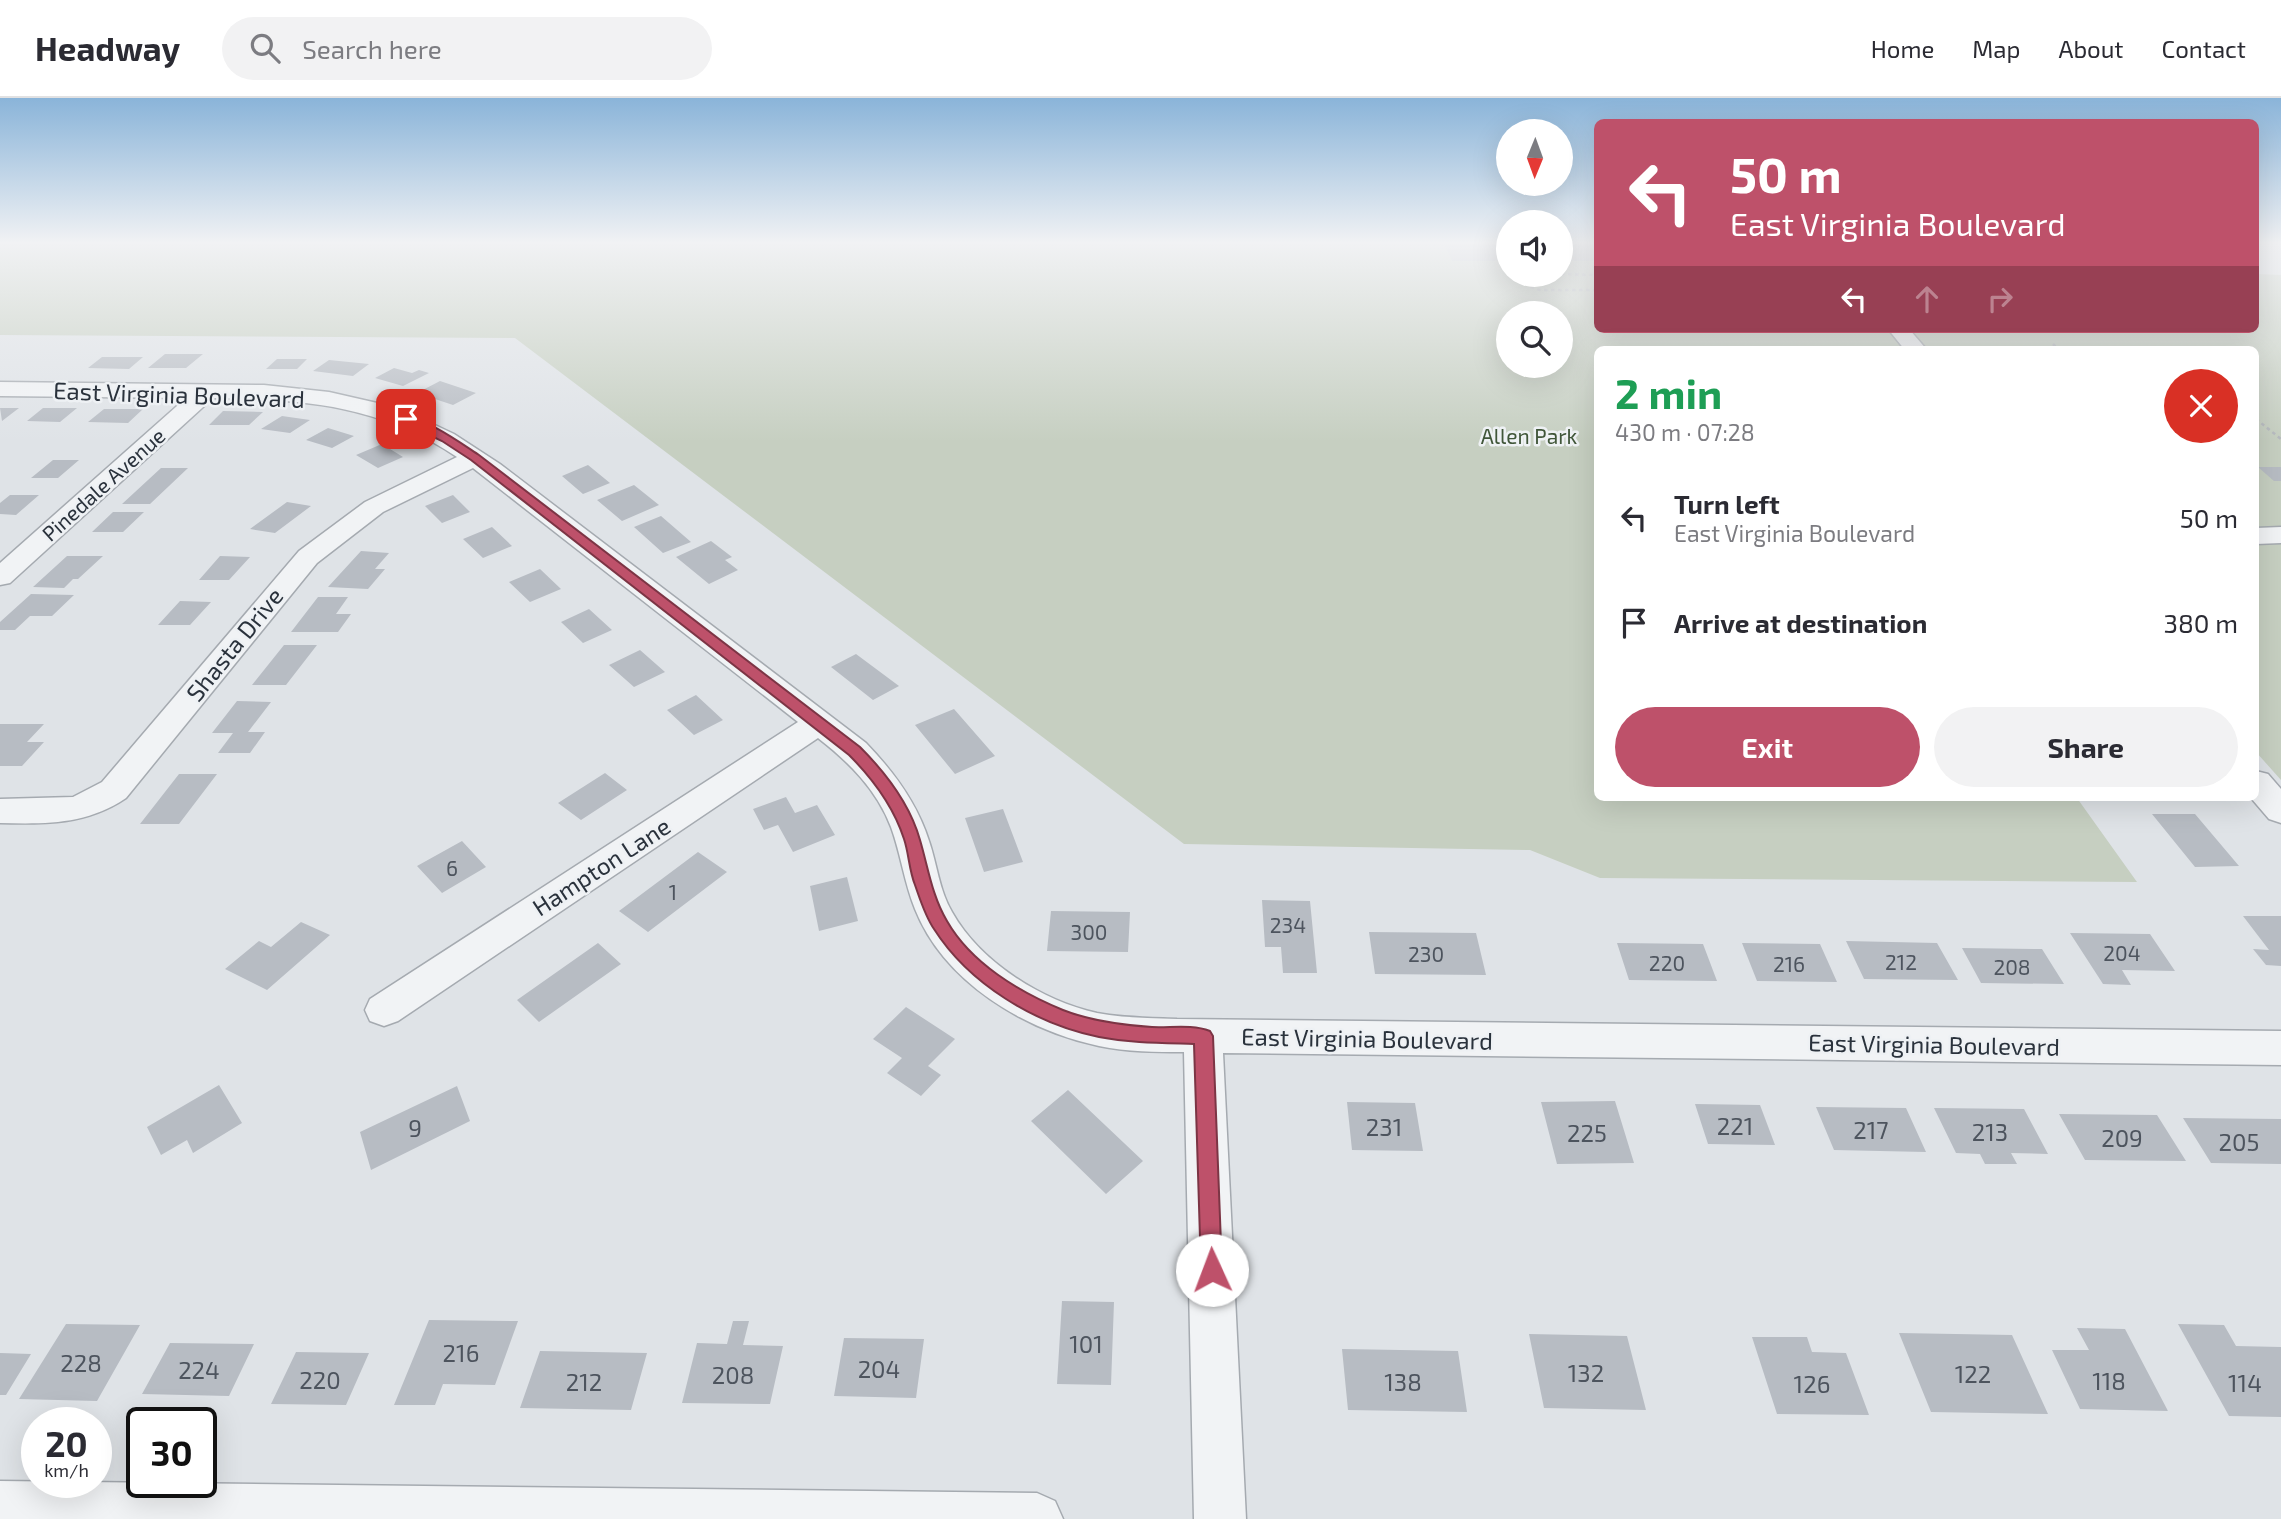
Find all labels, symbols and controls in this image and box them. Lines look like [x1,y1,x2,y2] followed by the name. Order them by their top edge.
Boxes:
[222,17,712,80] search box
[35,28,180,68] text: Headway
[246,29,284,67] icon: search
[302,33,442,64] text: Search here
[1871,34,1934,63] text: Home
[1972,34,2020,63] text: Map
[2058,34,2124,63] text: About
[2162,34,2246,63] text: Contact
[1496,119,1573,196] north arrow
[1496,119,1573,378] map controls
[1730,144,1842,203] text: 50 m
[1615,147,1706,238] icon: left
[1730,204,2066,242] text: East Virginia Boulevard
[1496,210,1573,287] button: sound
[1835,280,1873,318] icon: left
[1908,280,1946,318] icon: ahead
[1981,280,2019,318] icon: right
[1496,301,1573,378] button: search
[1615,367,1722,417] text: 2 min
[2164,369,2238,443] button: close
[53,375,305,413] street label: East Virginia Boulevard
[376,389,436,449] pin
[387,400,425,438] icon: arrive
[1615,418,1755,446] text: 430 m · 07:28
[36,422,170,546] street label: Pinedale Avenue
[1481,423,1578,448] park label: Allen Park
[1674,488,1780,519] text: Turn left
[1615,499,1653,537] icon: left
[2180,502,2238,533] text: 50 m
[1674,519,1915,547] text: East Virginia Boulevard
[179,581,289,707] street label: Shasta Drive
[1615,604,1653,642] icon: arrive
[1674,607,1927,638] text: Arrive at destination
[2164,607,2238,638] text: 380 m
[1615,707,1920,787] button: Exit
[1934,707,2238,787] button: Share
[527,811,675,921] street label: Hampton Lane
[446,855,458,880] house number: 6
[669,879,677,904] house number: 1
[1270,912,1306,937] house number: 234
[1070,919,1108,944] house number: 300
[2103,940,2141,965] house number: 204
[1408,941,1444,966] house number: 230
[1885,949,1917,974] house number: 212
[1649,950,1685,975] house number: 220
[1773,951,1805,976] house number: 216
[1993,954,2031,979] house number: 208
[1241,1021,1493,1055] street label: East Virginia Boulevard
[1808,1027,2060,1061] street label: East Virginia Boulevard
[1717,1111,1753,1140] house number: 221
[1366,1112,1402,1141] house number: 231
[408,1113,422,1142] house number: 9
[1853,1115,1889,1144] house number: 217
[1972,1117,2008,1146] house number: 213
[1567,1118,1607,1147] house number: 225
[2101,1123,2143,1152] house number: 209
[2219,1127,2259,1156] house number: 205
[1175,1233,1249,1307] position arrow
[1069,1329,1103,1358] house number: 101
[443,1338,479,1367] house number: 216
[60,1348,102,1377] house number: 228
[858,1354,900,1383] house number: 204
[178,1355,220,1384] house number: 224
[1568,1358,1604,1387] house number: 132
[1955,1359,1991,1388] house number: 122
[712,1360,754,1389] house number: 208
[299,1365,341,1394] house number: 220
[2092,1366,2126,1395] house number: 118
[566,1367,602,1396] house number: 212
[1384,1367,1422,1396] house number: 138
[2228,1368,2262,1397] house number: 114
[1794,1369,1830,1398] house number: 126
[126,1407,217,1498] speed limit sign: 30
[45,1422,88,1464] text: 20
[44,1459,89,1481] text: km/h

